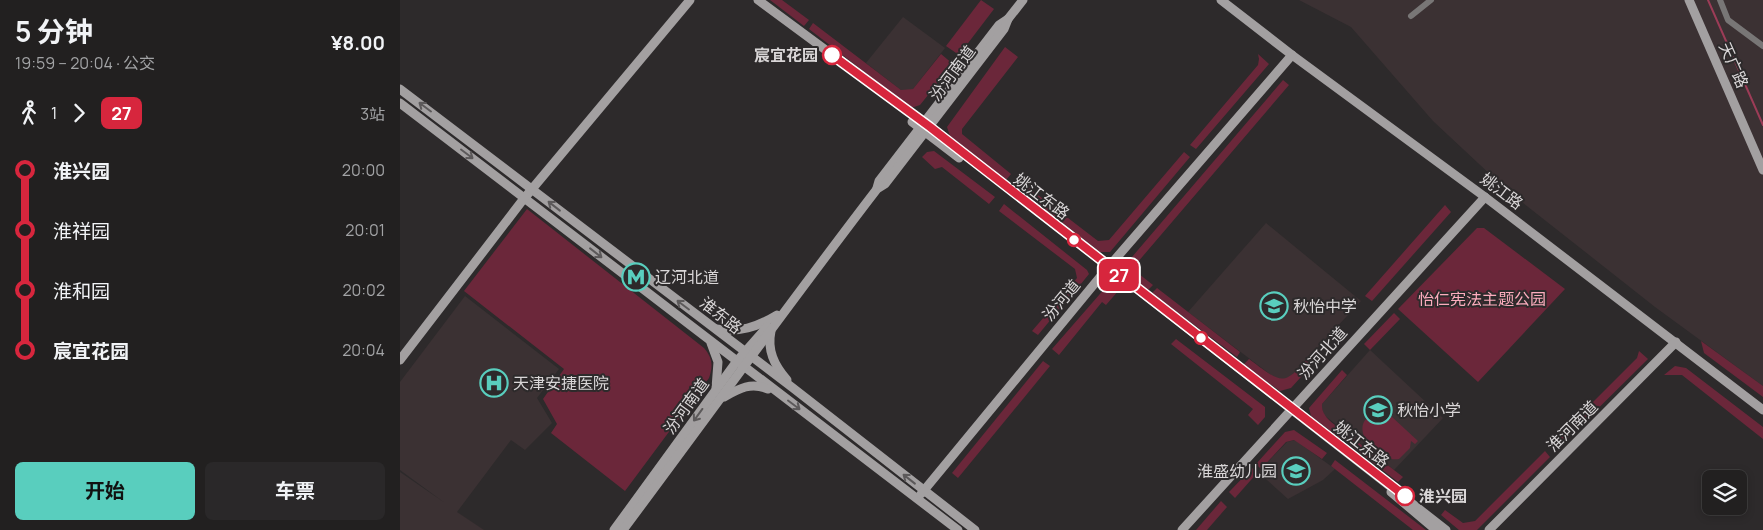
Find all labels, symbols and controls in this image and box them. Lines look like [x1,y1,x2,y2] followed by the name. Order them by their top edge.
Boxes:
[15,12,93,50] text: 5 分钟
[331,30,385,56] text: ¥8.00
[1714,39,1754,91] street label: 天广路
[924,41,980,105] street label: 汾河南道
[754,44,818,66] place label: 宸宜花园
[822,45,842,65] marker: 宸宜花园
[15,52,155,74] text: 19:59 – 20:04 · 公交
[15,99,43,127] icon: walk
[65,99,93,127] icon: forward
[111,101,132,125] text: 27
[51,102,57,124] text: 1
[419,102,432,113] one-way arrow
[360,103,385,125] text: 3站
[460,149,474,159] one-way arrow
[53,158,110,184] text: 淮兴园
[342,159,385,181] text: 20:00
[1010,168,1074,224] street label: 姚江东路
[1476,168,1528,214] street label: 姚江路
[548,201,561,212] one-way arrow
[53,218,110,244] text: 淮祥园
[345,219,385,241] text: 20:01
[1067,233,1081,247] unlabelled marker
[589,247,602,258] one-way arrow
[1096,259,1142,291] line badge: 27
[621,262,651,292] metro station icon: 辽河北道
[1109,263,1129,287] text: 27
[655,266,719,288] place label: 辽河北道
[1037,275,1085,325] street label: 汾河道
[53,278,110,304] text: 淮和园
[342,279,385,301] text: 20:02
[1418,288,1546,310] park label: 怡仁宪法主题公园
[1259,291,1289,321] school or university icon: 秋怡中学
[695,292,747,338] street label: 淮东路
[1293,295,1357,317] place label: 秋怡中学
[676,300,690,310] one-way arrow
[1292,322,1352,384] street label: 汾河北道
[1194,331,1208,345] unlabelled marker
[53,338,129,364] text: 宸宜花园
[342,339,385,361] text: 20:04
[479,368,509,398] hospital icon: 天津安捷医院
[513,372,609,394] place label: 天津安捷医院
[658,374,714,438] street label: 汾河南道
[1363,395,1393,425] school or university icon: 秋怡小学
[1542,396,1602,456] street label: 淮河南道
[1397,399,1461,421] place label: 秋怡小学
[787,400,800,411] one-way arrow
[693,408,703,422] one-way arrow
[1330,416,1394,472] street label: 姚江东路
[1281,456,1311,486] school or university icon: 淮盛幼儿园
[1197,460,1277,482] place label: 淮盛幼儿园
[15,462,195,520] button: 开始
[205,462,385,520] button: 车票
[1702,470,1747,515] map controls
[1702,470,1747,515] button: layers
[902,474,915,485] one-way arrow
[1419,485,1467,507] place label: 淮兴园
[1395,486,1415,506] marker: 淮兴园

